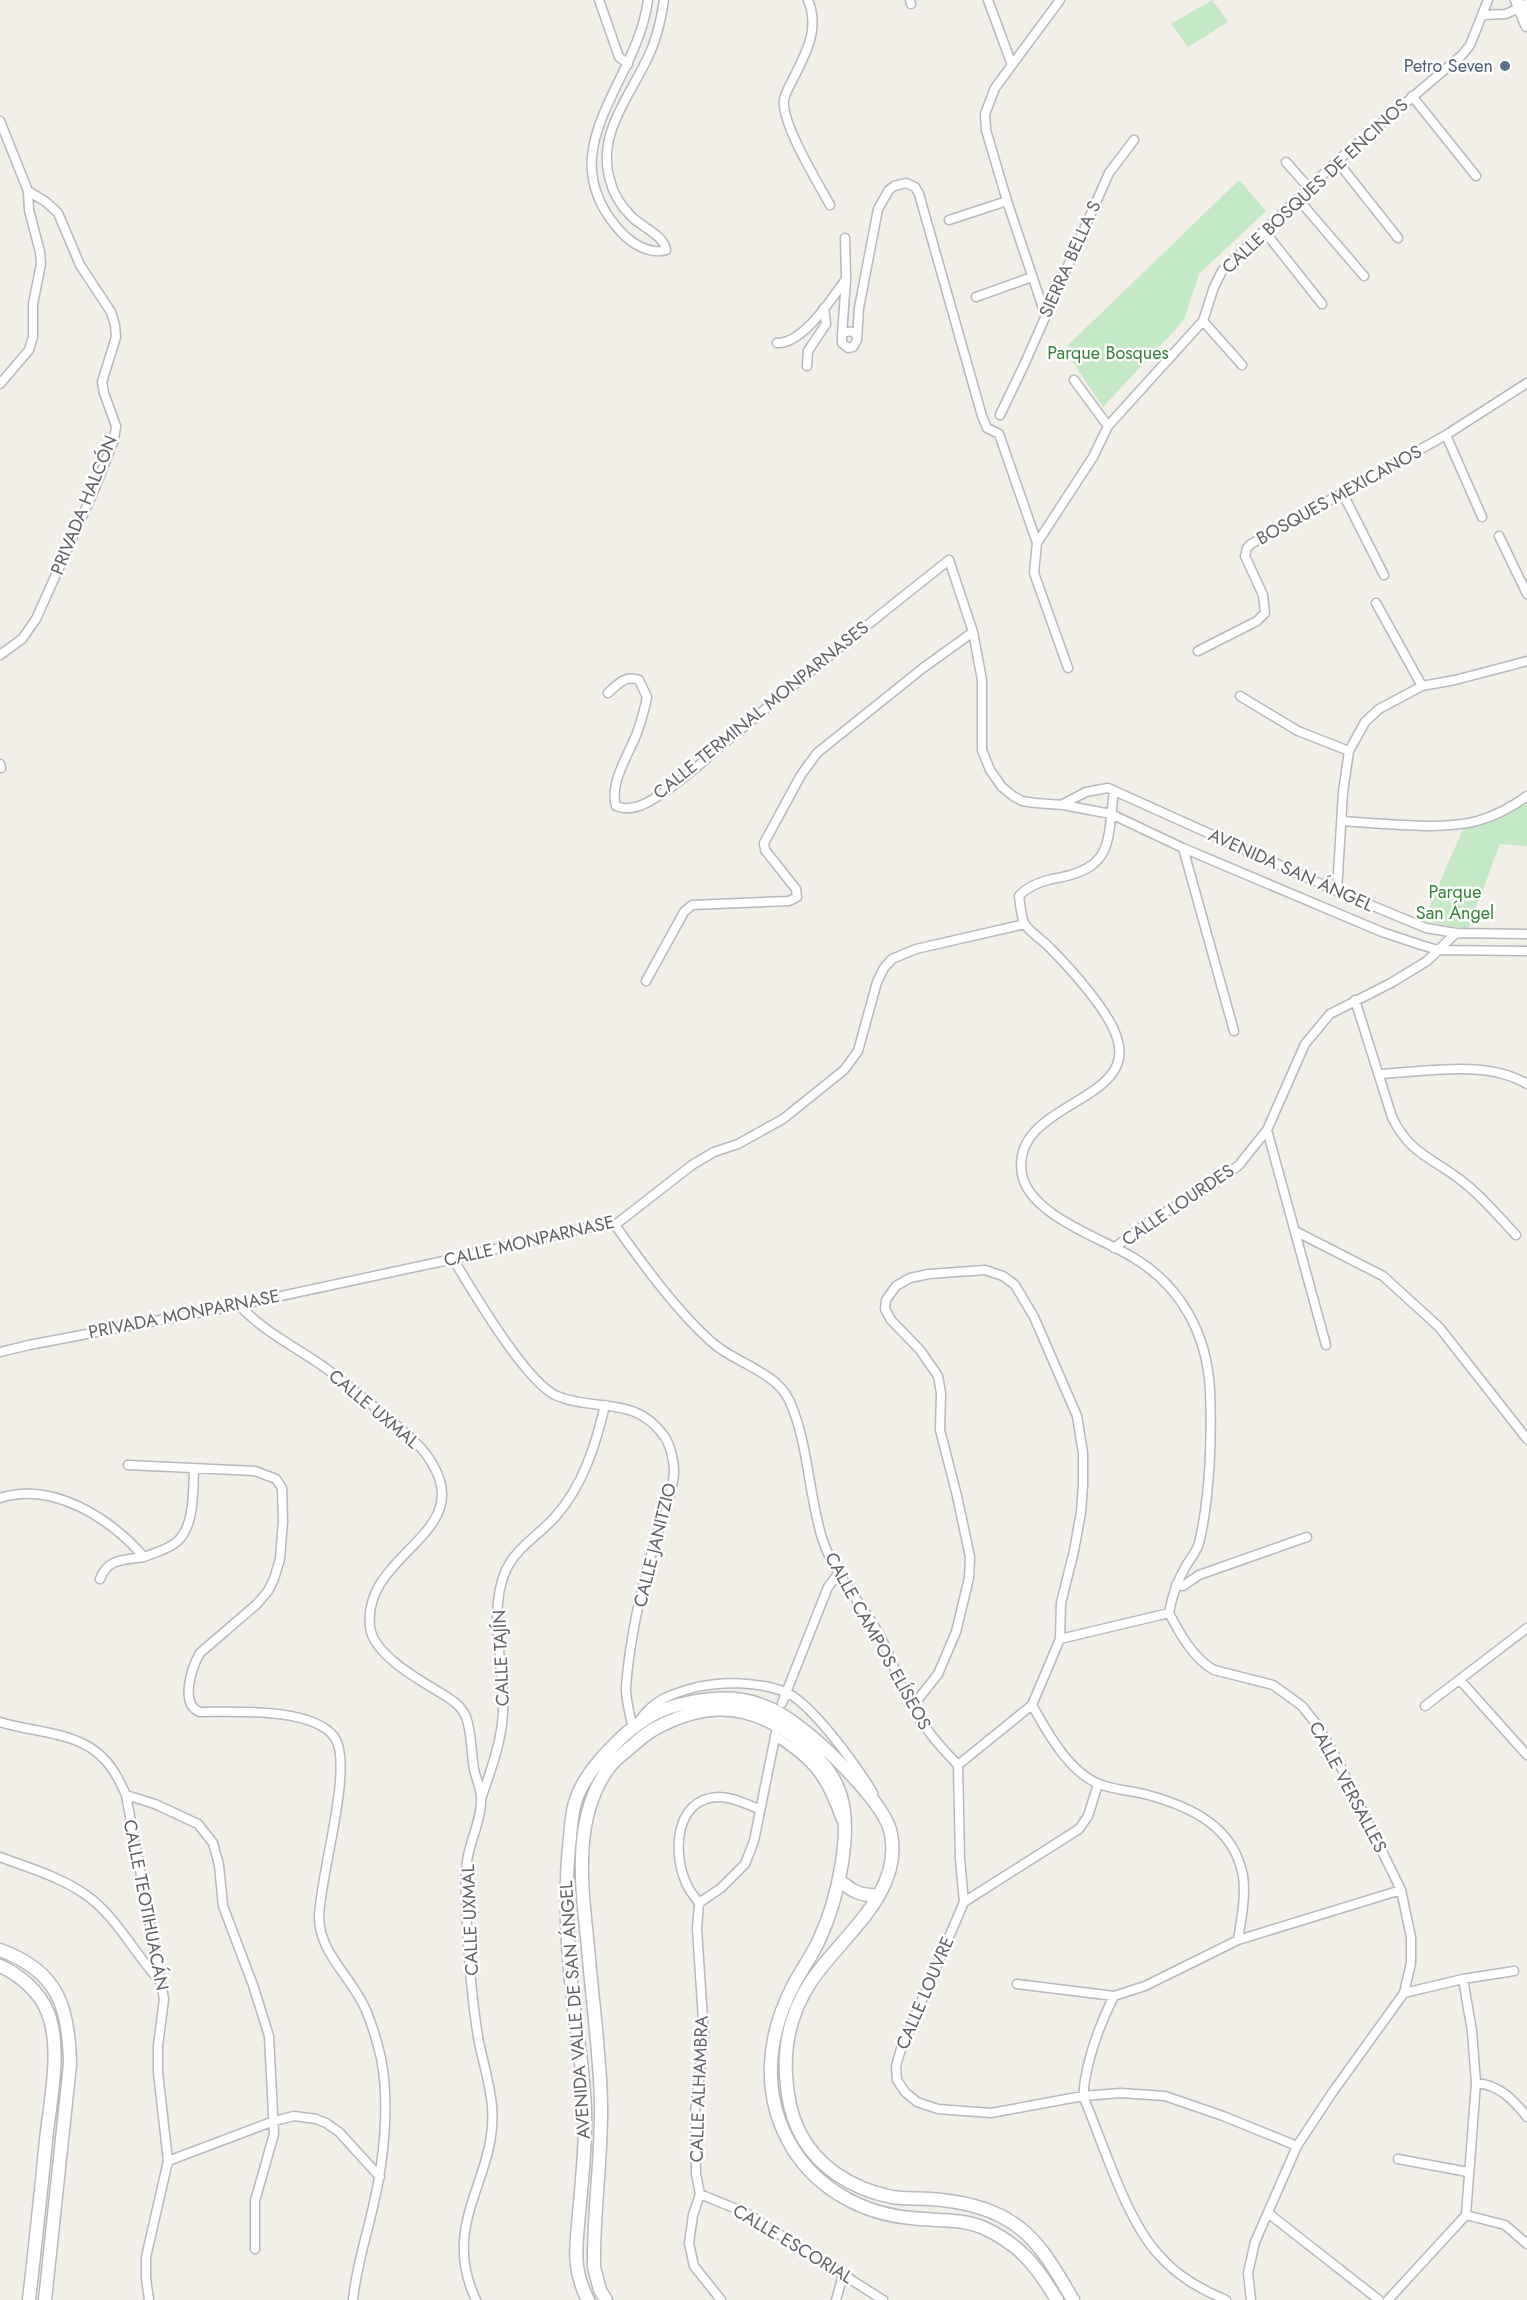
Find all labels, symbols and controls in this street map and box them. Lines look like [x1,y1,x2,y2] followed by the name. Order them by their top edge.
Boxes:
[1404,53,1493,79] place label: Petro Seven
[1498,59,1512,73] marker: Petro Seven
[1216,92,1414,280] street label: CALLE BOSQUES DE ENCINOS
[1033,196,1107,322] street label: SIERRA BELLA S
[1047,340,1169,366] park label: Parque Bosques
[44,431,124,579] street label: PRIVADA HALCÓN
[1252,439,1427,551] street label: BOSQUES MEXICANOS
[648,615,875,805] street label: CALLE TERMINAL MONPARNASES
[1204,822,1378,918] street label: AVENIDA SAN ÁNGEL
[1416,879,1494,926] park label: Parque San Ángel
[1117,1158,1240,1252] street label: CALLE LOURDES
[441,1209,617,1273] street label: CALLE MONPARNASE
[86,1283,282,1345] street label: PRIVADA MONPARNASE
[323,1363,425,1455] street label: CALLE UXMAL
[627,1480,683,1610] street label: CALLE JANITZIO
[818,1547,938,1735] street label: CALLE CAMPOS ELÍSEOS
[486,1609,516,1707] street label: CALLE TAJÍN
[1302,1717,1394,1857] street label: CALLE VERSALLES
[117,1817,175,1993] street label: CALLE TEOTIHUACÁN
[455,1864,485,1976] street label: CALLE UXMAL
[553,1880,597,2140] street label: AVENIDA VALLE DE SAN ÁNGEL
[890,1933,960,2053] street label: CALLE LOUVRE
[683,2015,715,2163] street label: CALLE ALHAMBRA
[728,2198,858,2290] street label: CALLE ESCORIAL

